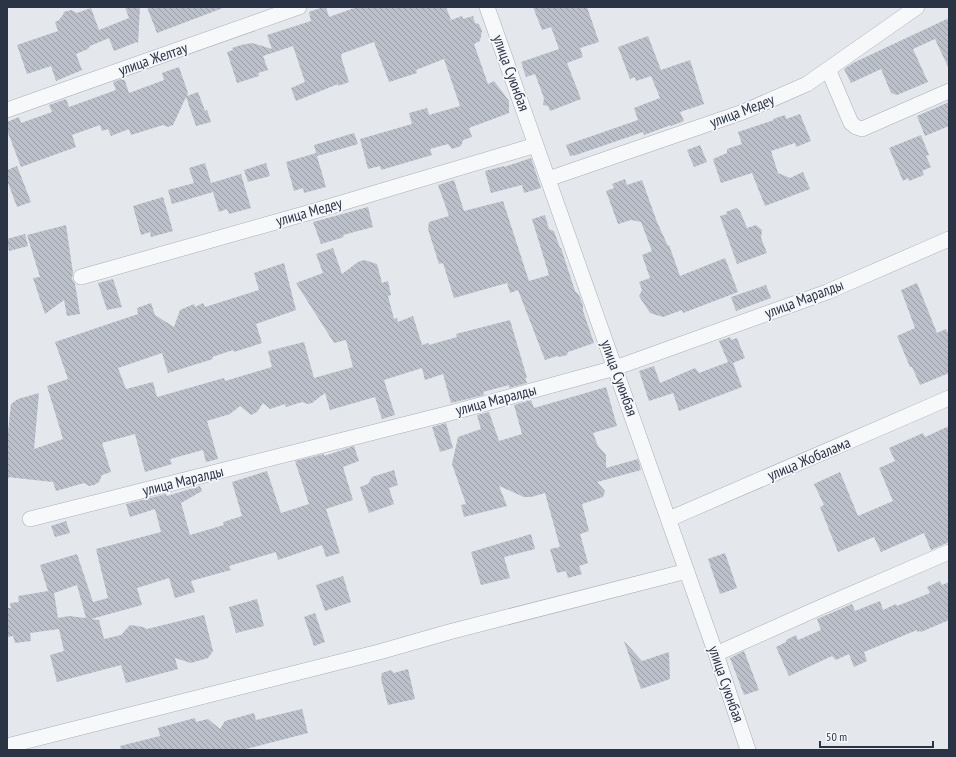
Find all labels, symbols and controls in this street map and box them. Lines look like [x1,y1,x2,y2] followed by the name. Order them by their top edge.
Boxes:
[489,32,534,114] street label: улица Суюнбая
[116,38,190,79] street label: улица Желтау
[707,89,777,132] street label: улица Медеу
[274,193,344,230] street label: улица Медеу
[762,275,846,322] street label: улица Маралды
[597,337,642,419] street label: улица Суюнбая
[453,380,538,419] street label: улица Маралды
[764,433,853,485] street label: улица Жобалама
[140,461,225,500] street label: улица Маралды
[704,643,749,725] street label: улица Суюнбая
[820,723,933,749] scale bar
[826,729,847,744] text: 50 m

